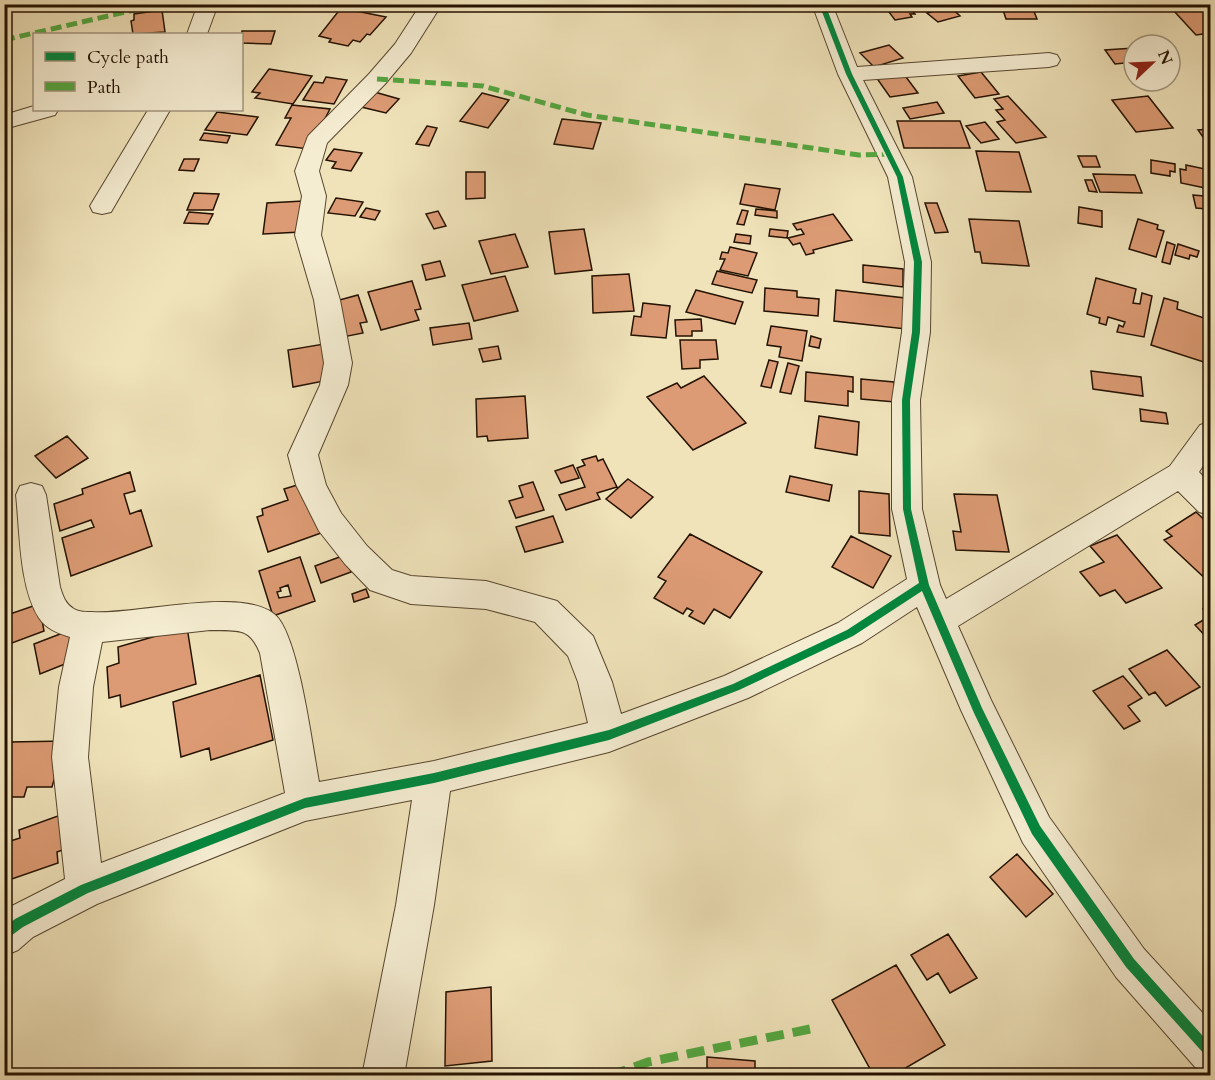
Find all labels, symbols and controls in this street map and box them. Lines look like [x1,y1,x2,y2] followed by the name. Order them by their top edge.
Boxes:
[33,33,243,111] legend
[1122,33,1182,93] north arrow
[87,45,169,70] text: Cycle path
[1152,47,1178,68] text: N
[87,75,121,100] text: Path

